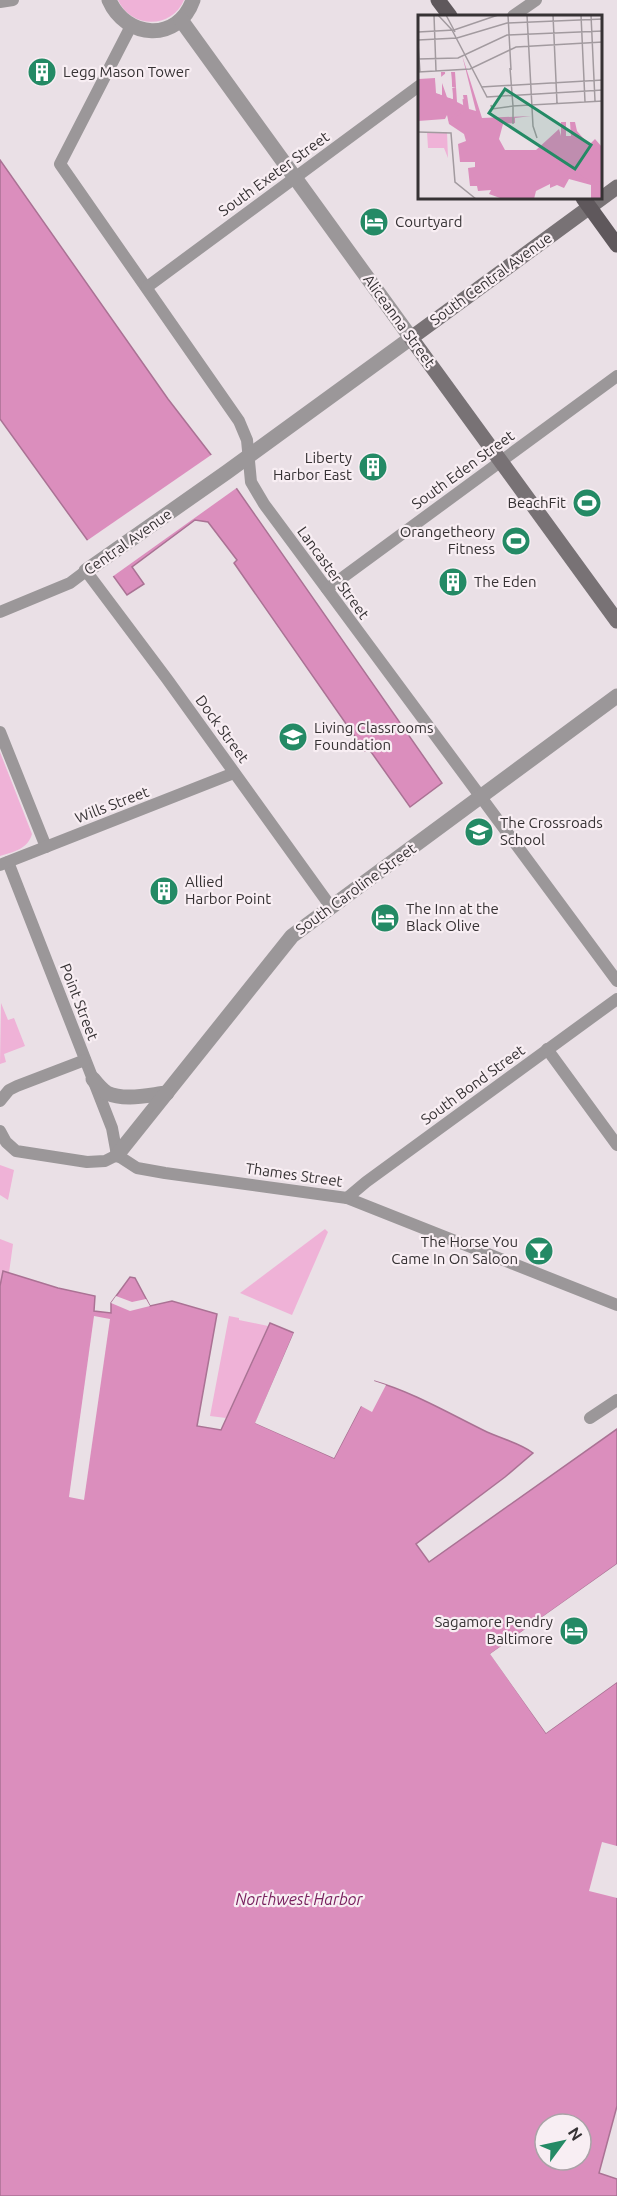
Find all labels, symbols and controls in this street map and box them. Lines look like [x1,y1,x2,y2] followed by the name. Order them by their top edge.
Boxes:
[418,15,602,200] inset map
[26,56,58,88] building icon: Legg Mason Tower
[63,63,190,80] place label: Legg Mason Tower
[215,128,332,219] street label: South Exeter Street
[358,206,390,238] hotel icon: Courtyard
[395,213,463,230] place label: Courtyard
[427,229,555,328] street label: South Central Avenue
[360,271,439,370] street label: Aliceanna Street
[408,427,517,512] street label: South Eden Street
[273,449,352,483] place label: Liberty Harbor East
[357,451,389,483] building icon: Liberty Harbor East
[571,487,603,519] sports icon: BeachFit
[508,494,566,511] place label: BeachFit
[81,505,175,578] street label: Central Avenue
[294,523,373,622] street label: Lancaster Street
[400,523,495,557] place label: Orangetheory Fitness
[500,525,532,557] sports icon: Orangetheory Fitness
[437,566,469,598] building icon: The Eden
[474,573,537,590] place label: The Eden
[192,692,253,766] street label: Dock Street
[314,719,433,753] place label: Living Classrooms Foundation
[277,721,309,753] school or university icon: Living Classrooms Foundation
[73,783,151,826] street label: Wills Street
[500,814,603,848] place label: The Crossroads School
[463,816,495,848] school or university icon: The Crossroads School
[292,839,419,938] street label: South Caroline Street
[185,873,271,907] place label: Allied Harbor Point
[148,875,180,907] building icon: Allied Harbor Point
[406,900,499,934] place label: The Inn at the Black Olive
[369,902,401,934] hotel icon: The Inn at the Black Olive
[57,961,102,1043] street label: Point Street
[418,1041,528,1128] street label: South Bond Street
[245,1159,344,1190] street label: Thames Street
[391,1233,518,1267] place label: The Horse You Came In On Saloon
[523,1235,555,1267] bar icon: The Horse You Came In On Saloon
[434,1613,553,1647] place label: Sagamore Pendry Baltimore
[558,1615,590,1647] hotel icon: Sagamore Pendry Baltimore
[235,1890,363,1908] water label: Northwest Harbor
[533,2112,593,2172] north arrow
[565,2124,586,2144] text: N

